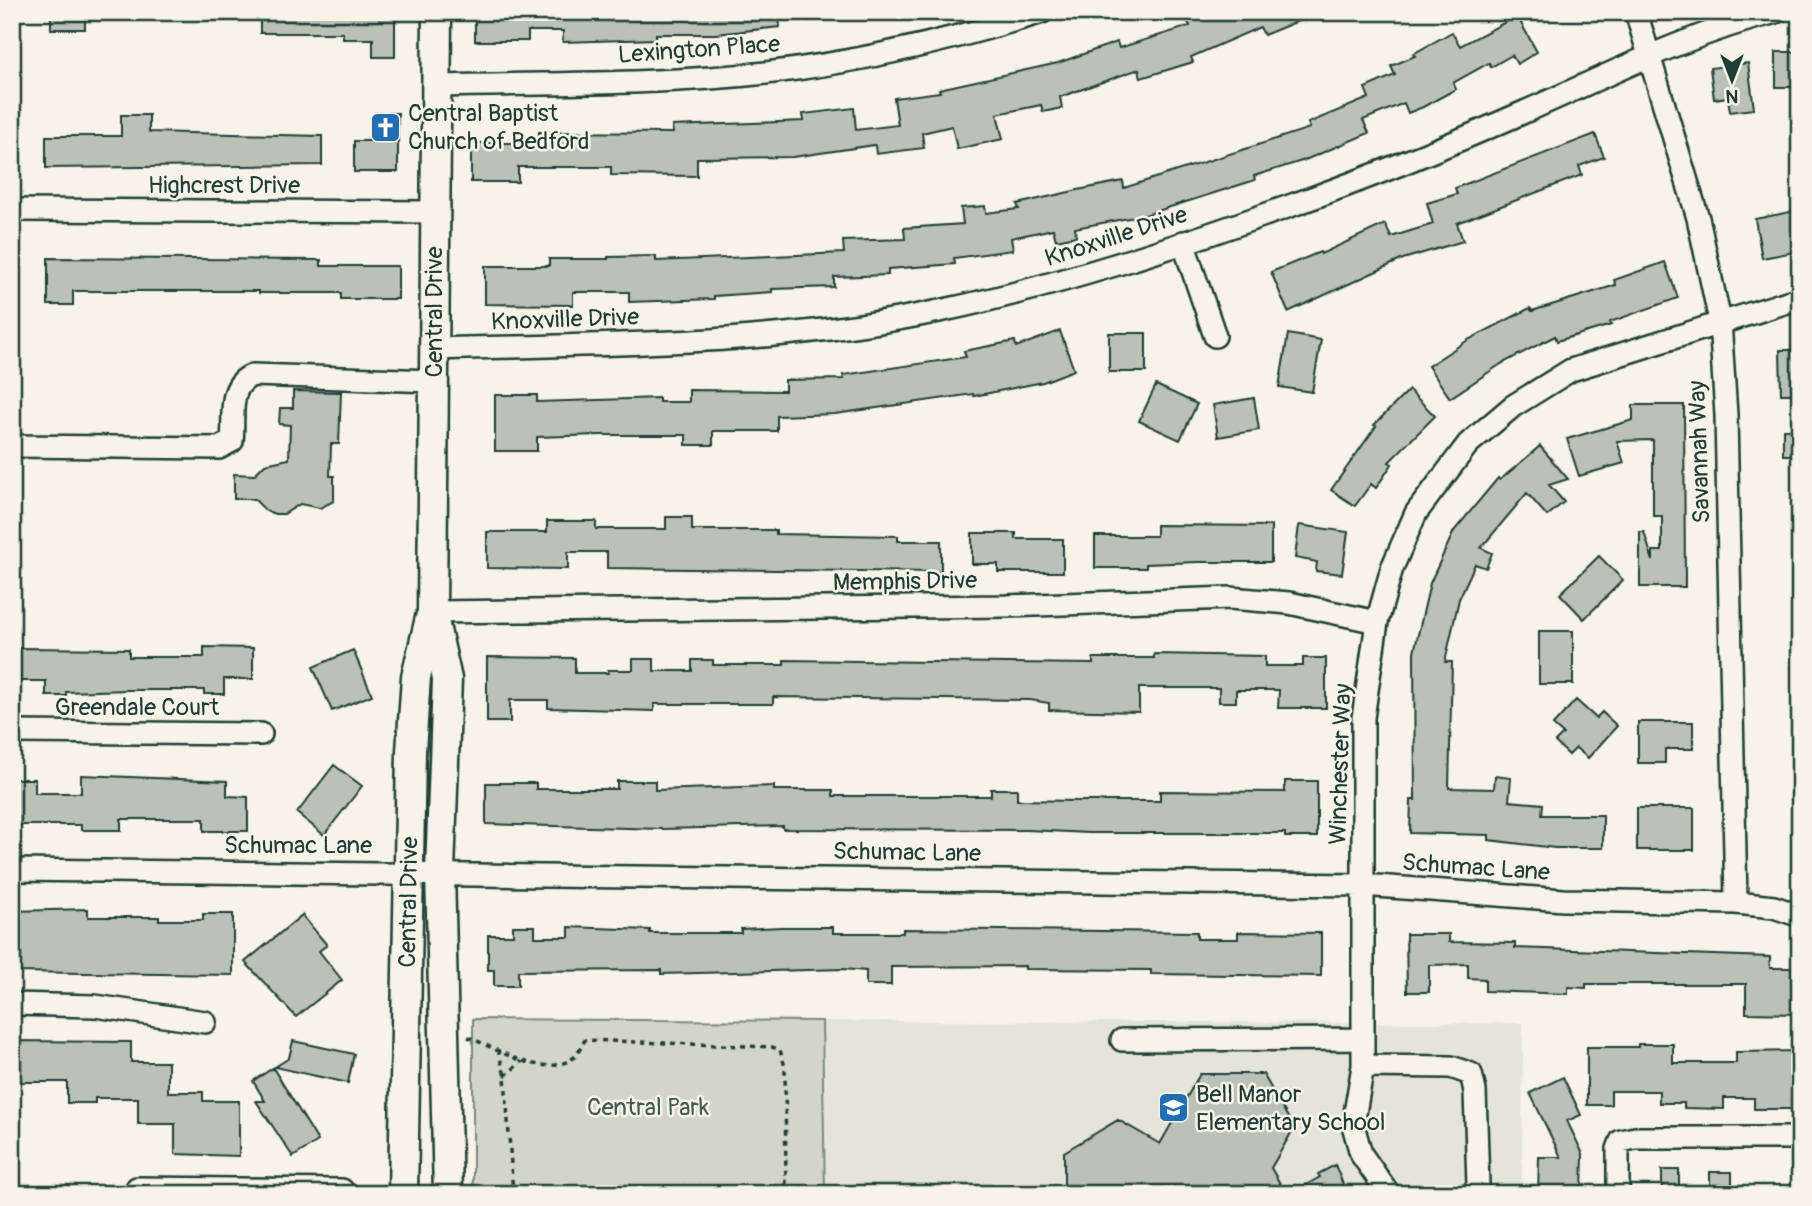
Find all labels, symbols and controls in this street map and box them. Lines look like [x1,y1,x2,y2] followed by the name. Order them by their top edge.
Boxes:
[617,29,781,70] street label: Lexington Place
[1696,46,1766,116] north arrow
[1725,84,1738,108] text: N
[408,99,589,156] place label: Central Baptist Church of Bedford
[368,110,402,144] church icon: Central Baptist Church of Bedford
[148,171,300,200] street label: Highcrest Drive
[1041,200,1191,273] street label: Knoxville Drive
[420,246,449,378] street label: Central Drive
[491,302,640,337] street label: Knoxville Drive
[1683,380,1716,524] street label: Savannah Way
[833,566,978,597] street label: Memphis Drive
[1323,683,1358,845] street label: Winchester Way
[55,693,220,722] street label: Greendale Court
[224,831,372,860] street label: Schumac Lane
[393,836,424,968] street label: Central Drive
[833,837,981,868] street label: Schumac Lane
[1401,848,1551,887] street label: Schumac Lane
[1196,1080,1386,1137] place label: Bell Manor Elementary School
[1156,1091,1190,1125] school or university icon: Bell Manor Elementary School
[587,1093,709,1122] park label: Central Park

